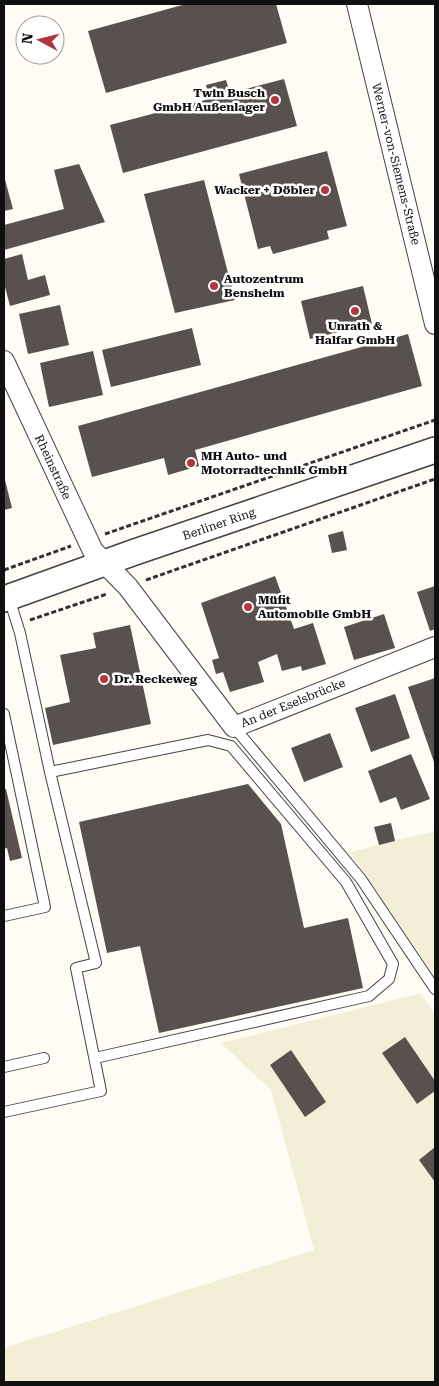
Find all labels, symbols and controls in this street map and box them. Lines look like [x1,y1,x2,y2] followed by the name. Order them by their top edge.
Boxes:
[15,15,65,65] north arrow
[18,32,36,45] text: N
[369,82,423,247] street label: Werner-von-Siemens-Straße
[153,86,266,114] place label: Twin Busch GmbH Außenlager
[269,94,281,106] marker: Twin Busch GmbH Außenlager
[214,183,316,197] place label: Wacker + Döbler
[319,184,331,196] marker: Wacker + Döbler
[224,272,304,300] place label: Autozentrum Bensheim
[208,280,220,292] marker: Autozentrum Bensheim
[349,305,361,317] marker: Unrath & Halfar GmbH
[315,319,395,347] place label: Unrath & Halfar GmbH
[32,432,74,502] street label: Rheinstraße
[201,449,347,477] place label: MH Auto- und Motorradtechnik GmbH
[185,457,197,469] marker: MH Auto- und Motorradtechnik GmbH
[181,505,257,543] street label: Berliner Ring
[258,593,371,621] place label: Müfit Automobile GmbH
[242,601,254,613] marker: Müfit Automobile GmbH
[114,672,198,686] place label: Dr. Reckeweg
[98,673,110,685] marker: Dr. Reckeweg
[239,675,348,730] street label: An der Eselsbrücke

